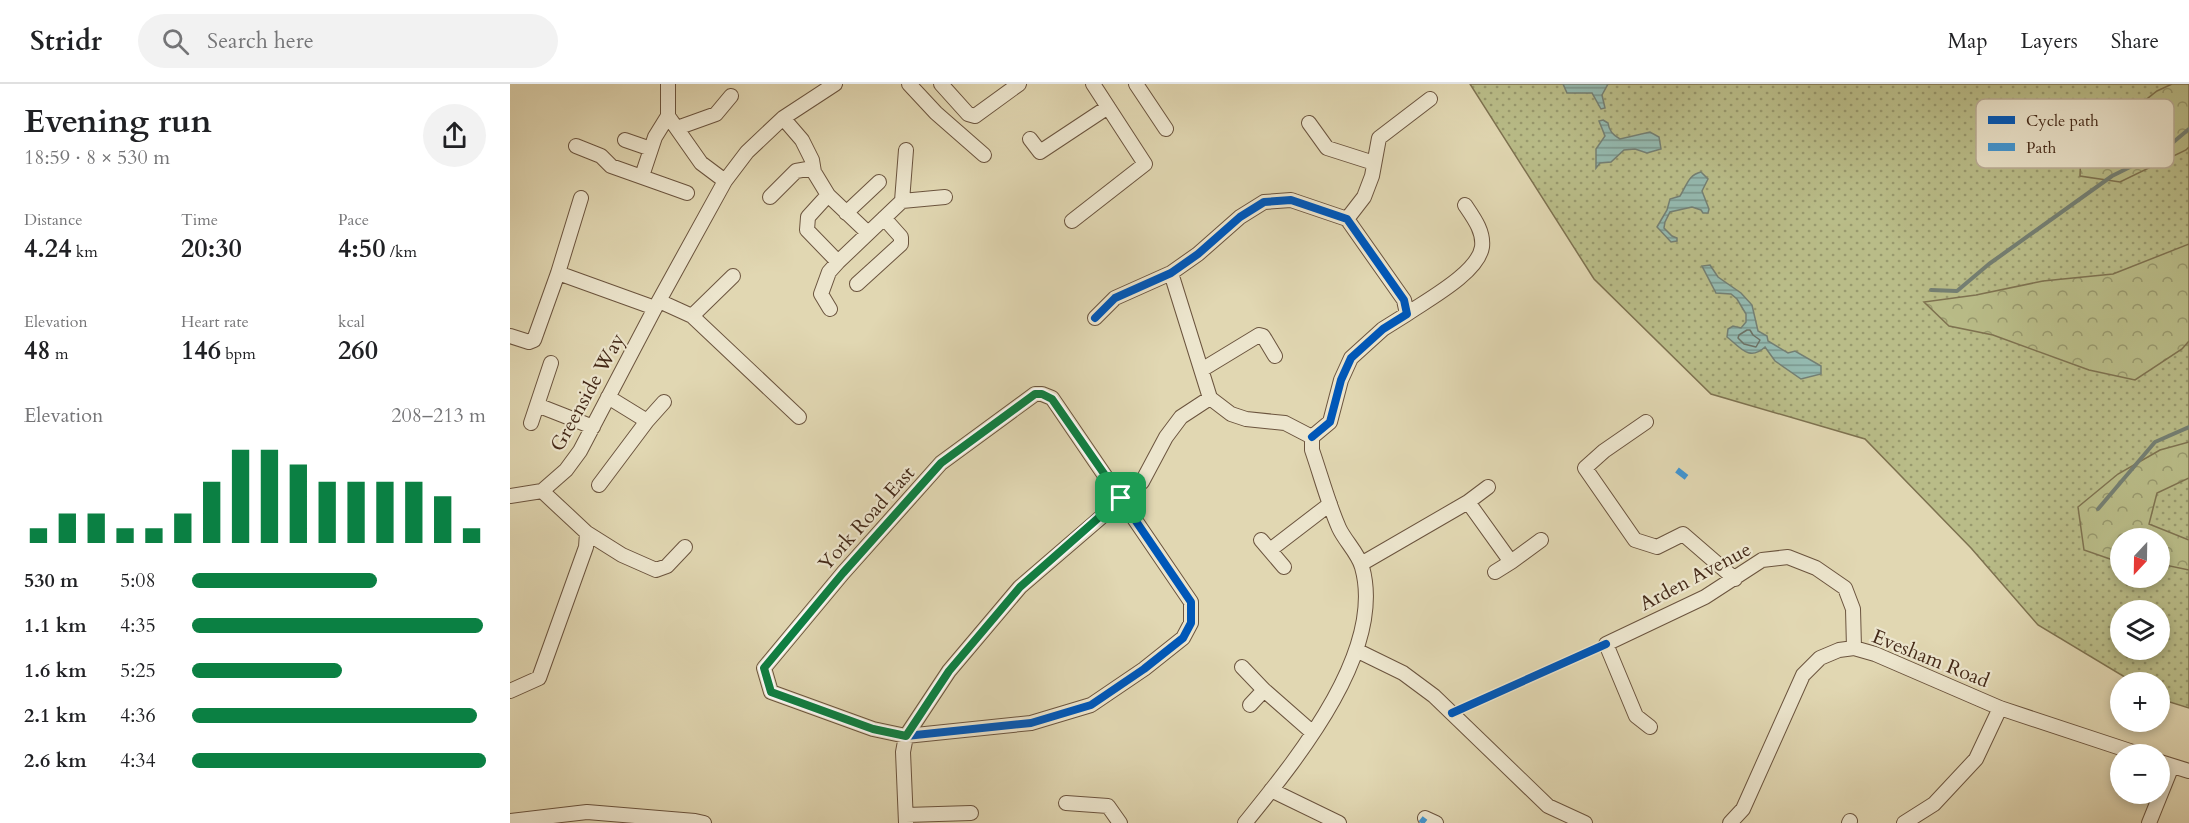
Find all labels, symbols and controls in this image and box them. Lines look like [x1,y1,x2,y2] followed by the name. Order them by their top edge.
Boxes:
[138,14,558,68] search box
[30,22,102,60] text: Stridr
[159,25,192,58] icon: search
[207,26,314,56] text: Search here
[1948,27,1988,56] text: Map
[2021,27,2078,56] text: Layers
[2111,27,2159,56] text: Share
[24,99,212,144] text: Evening run
[1976,99,2174,168] legend
[423,104,486,167] button: share
[2026,110,2099,132] text: Cycle path
[2026,137,2056,159] text: Path
[24,144,170,171] text: 18:59 · 8 × 530 m
[24,209,82,231] text: Distance
[181,209,218,231] text: Time
[338,209,369,231] text: Pace
[24,231,72,266] text: 4.24
[181,231,242,266] text: 20:30
[338,231,386,266] text: 4:50
[72,241,98,263] text: km
[386,241,417,263] text: /km
[24,311,88,333] text: Elevation
[181,311,249,333] text: Heart rate
[338,311,365,333] text: kcal
[544,328,631,456] street label: Greenside Way
[24,333,51,368] text: 48
[181,333,221,368] text: 146
[338,333,378,368] text: 260
[51,343,68,365] text: m
[221,343,256,365] text: bpm
[24,402,103,429] text: Elevation
[391,402,486,429] text: 208–213 m
[812,460,921,577] street label: York Road East
[1095,472,1146,523] pin
[1104,481,1137,514] icon: arrive
[2110,528,2170,588] north arrow
[2110,528,2170,804] map controls
[1635,536,1756,617] street label: Arden Avenue
[24,567,79,594] text: 530 m
[120,567,156,594] text: 5:08
[2110,600,2170,660] button: layers
[24,612,87,639] text: 1.1 km
[120,612,156,639] text: 4:35
[1868,623,1994,694] street label: Evesham Road
[24,657,87,684] text: 1.6 km
[120,657,156,684] text: 5:25
[2110,672,2170,732] button: +
[24,702,87,729] text: 2.1 km
[120,702,156,729] text: 4:36
[2110,744,2170,804] button: −
[24,747,87,774] text: 2.6 km
[120,747,156,774] text: 4:34

